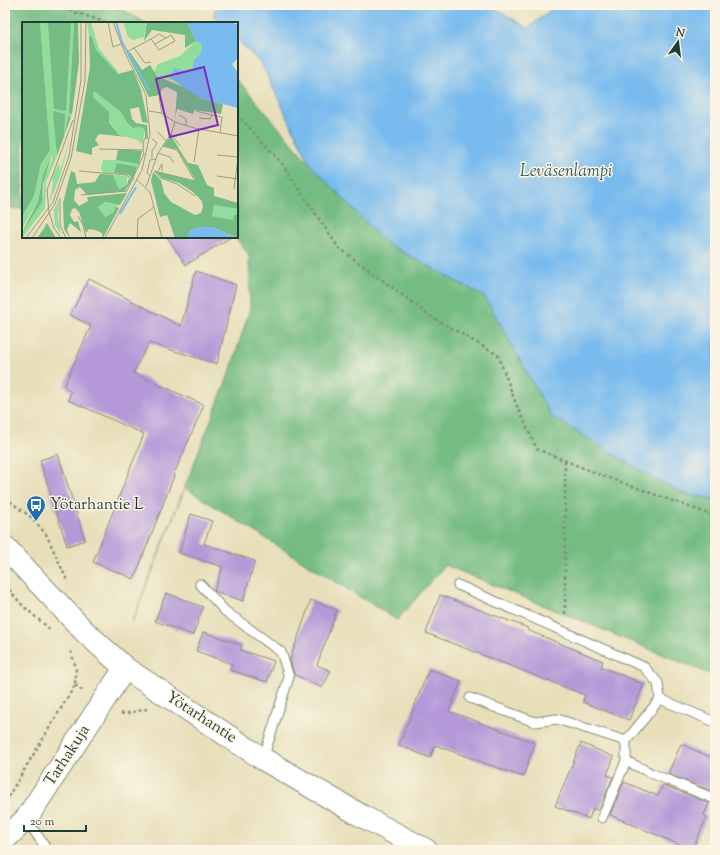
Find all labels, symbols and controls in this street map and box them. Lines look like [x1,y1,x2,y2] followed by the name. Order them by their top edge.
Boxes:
[22,22,238,238] inset map
[658,22,698,62] north arrow
[673,24,687,42] text: N
[520,160,612,184] water label: Leväsenlampi
[25,494,47,522] bus stop icon: Yötarhantie L
[50,494,144,517] place label: Yötarhantie L
[161,686,241,750] street label: Yötarhantie
[40,720,97,791] street label: Tarhakuja
[24,807,86,833] scale bar
[30,813,55,831] text: 20 m

